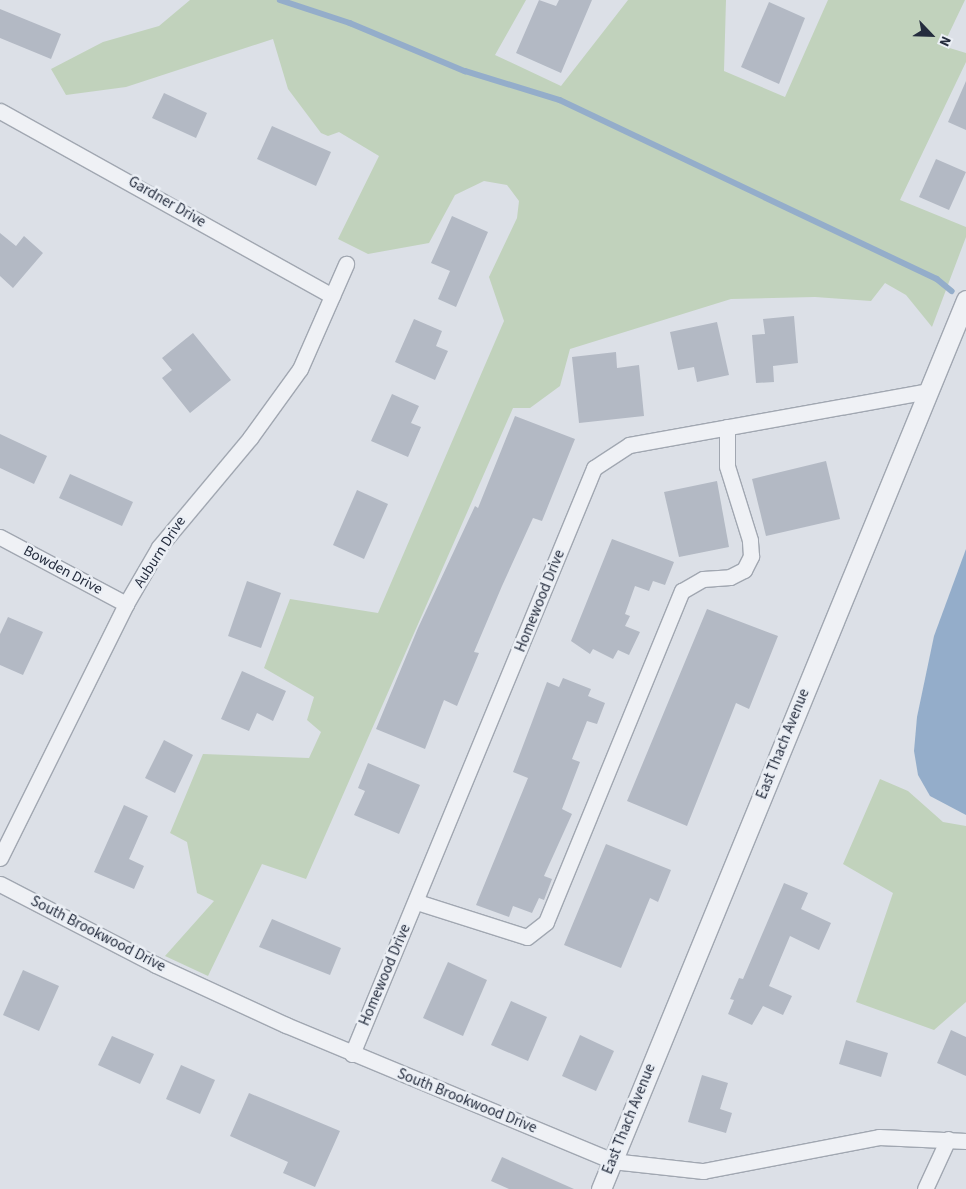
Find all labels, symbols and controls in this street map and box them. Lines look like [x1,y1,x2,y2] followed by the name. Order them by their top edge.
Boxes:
[906,10,956,60] north arrow
[934,33,956,49] text: N
[125,173,209,231] street label: Gardner Drive
[130,513,190,591] street label: Auburn Drive
[20,542,106,598] street label: Bowden Drive
[511,547,569,655] street label: Homewood Drive
[753,686,813,802] street label: East Thach Avenue
[28,892,168,976] street label: South Brookwood Drive
[355,921,415,1029] street label: Homewood Drive
[599,1061,659,1177] street label: East Thach Avenue
[395,1065,539,1137] street label: South Brookwood Drive

